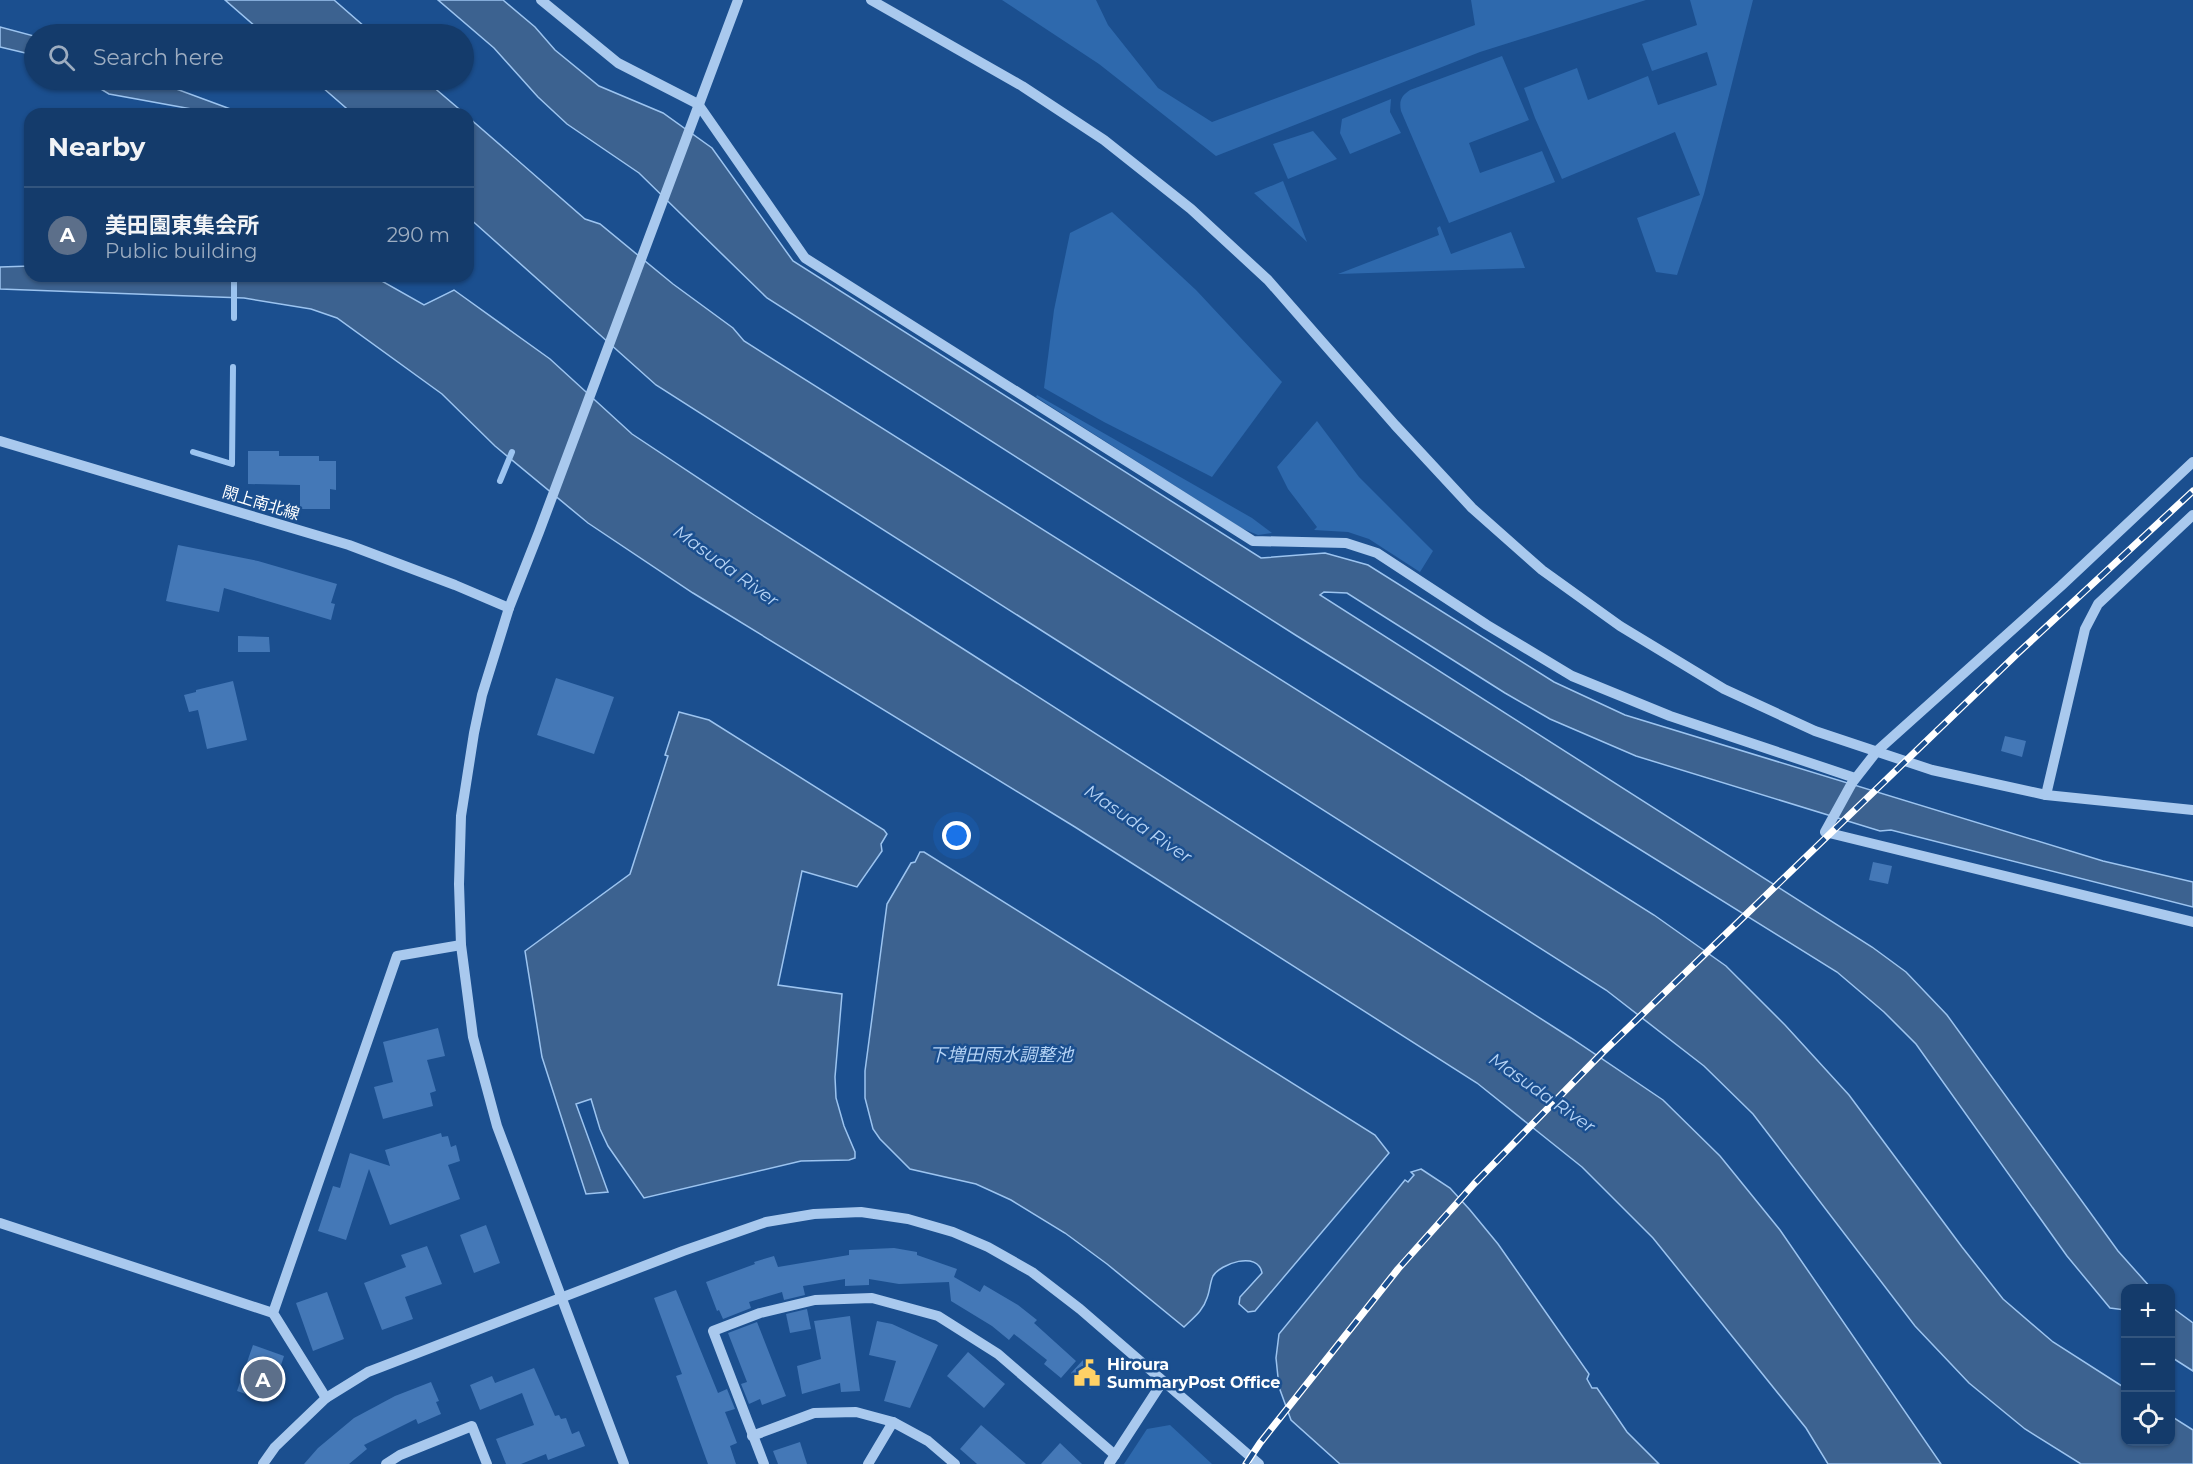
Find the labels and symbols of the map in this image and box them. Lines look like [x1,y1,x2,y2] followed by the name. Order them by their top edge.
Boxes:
[220,482,302,524] street label: 閖上南北線
[669,520,784,612] water label: Masuda River
[1080,780,1197,868] water label: Masuda River
[942,821,971,850] your location
[929,1044,1075,1066] water label: 下増田雨水調整池
[1485,1048,1600,1138] water label: Masuda River
[1107,1355,1280,1392] place label: Hiroura SummaryPost Office
[244,1356,282,1402] pin: A
[1072,1358,1102,1388] public building icon: Hiroura SummaryPost Office

